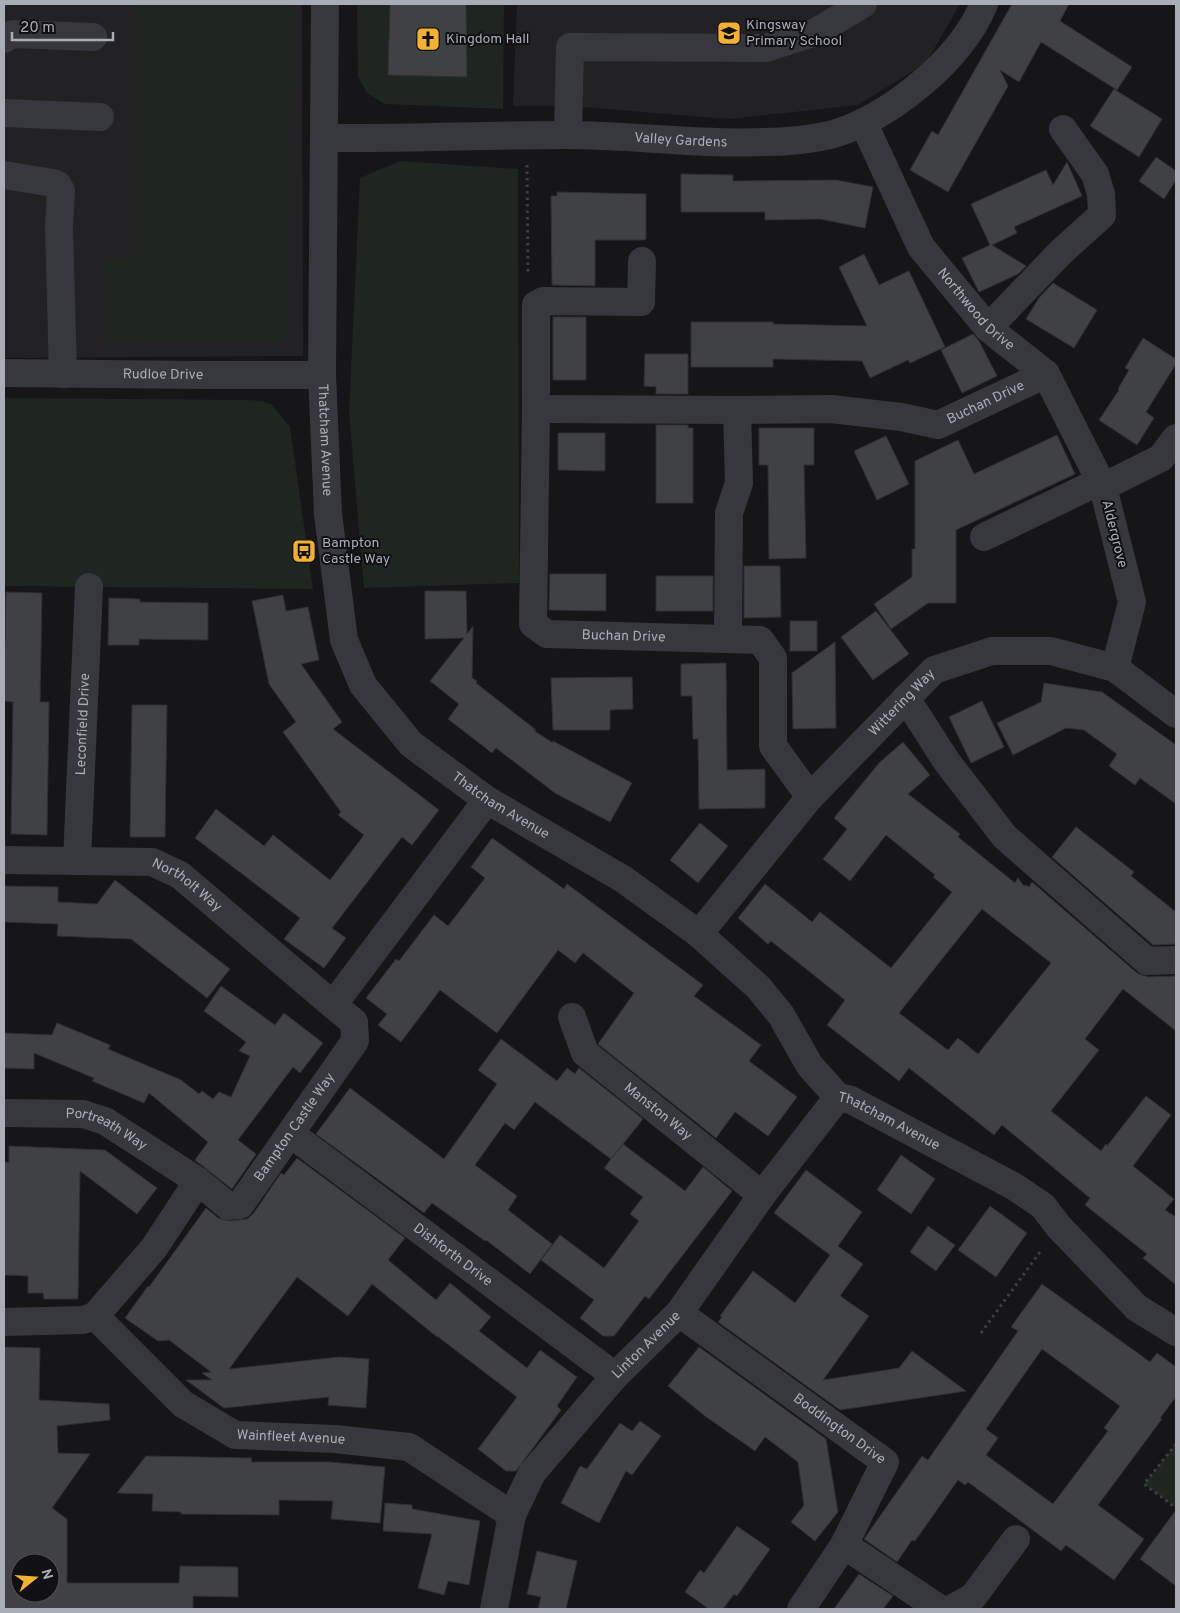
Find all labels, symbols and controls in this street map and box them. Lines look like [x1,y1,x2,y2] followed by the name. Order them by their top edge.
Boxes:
[12,10,114,42] scale bar
[746,17,842,50] place label: Kingsway Primary School
[20,19,55,38] text: 20 m
[716,20,742,46] school or university icon: Kingsway Primary School
[415,26,441,52] church icon: Kingdom Hall
[446,31,530,48] place label: Kingdom Hall
[634,129,728,151] street label: Valley Gardens
[934,265,1018,354] street label: Northwood Drive
[123,366,203,384] street label: Rudloe Drive
[944,377,1027,428] street label: Buchan Drive
[314,383,336,496] street label: Thatcham Avenue
[1097,498,1131,570] street label: Aldergrove
[322,535,390,568] place label: Bampton Castle Way
[291,538,317,564] bus stop icon: Bampton Castle Way
[581,626,666,646] street label: Buchan Drive
[865,666,939,740] street label: Wittering Way
[72,673,94,776] street label: Leconfield Drive
[448,768,552,843] street label: Thatcham Avenue
[149,855,225,915] street label: Northolt Way
[251,1069,339,1185] street label: Bampton Castle Way
[621,1079,696,1144] street label: Manston Way
[836,1089,943,1154] street label: Thatcham Avenue
[65,1105,150,1154] street label: Portreath Way
[410,1220,496,1290] street label: Dishforth Drive
[609,1308,684,1382] street label: Linton Avenue
[790,1390,889,1468] street label: Boddington Drive
[236,1427,346,1449] street label: Wainfleet Avenue
[10,1553,60,1603] north arrow
[36,1567,56,1582] text: N

